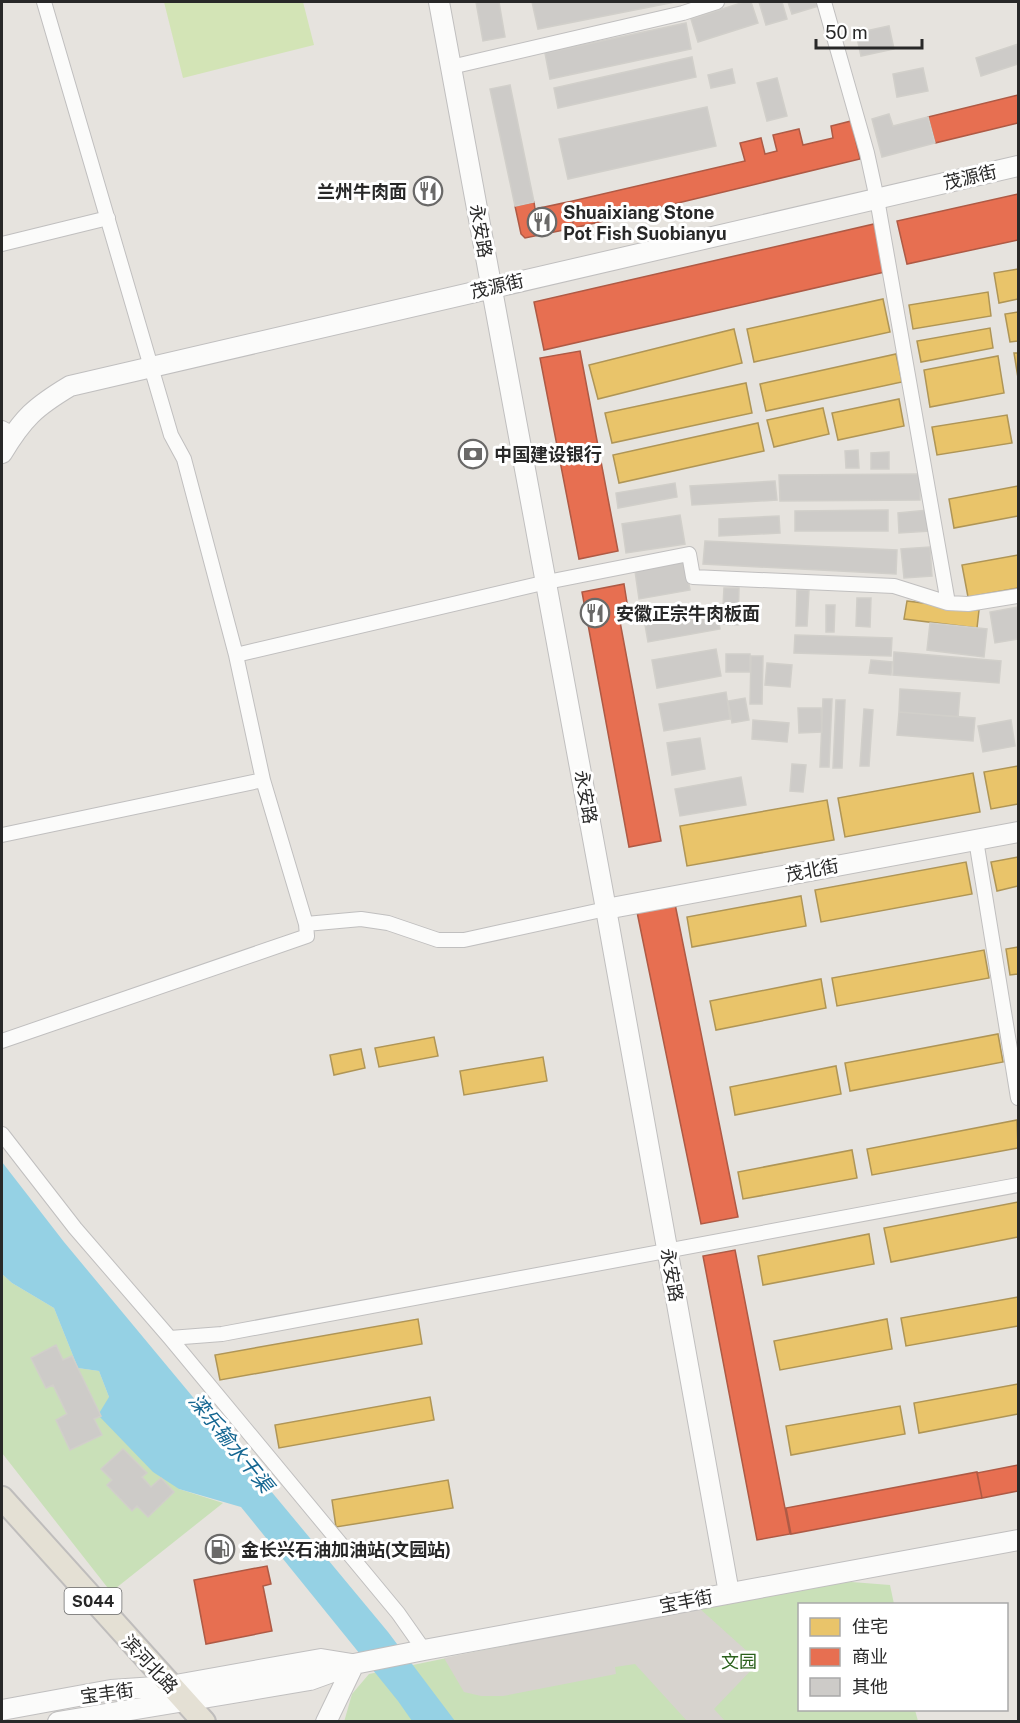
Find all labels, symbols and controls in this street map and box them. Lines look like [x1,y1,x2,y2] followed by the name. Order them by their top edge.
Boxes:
[816,12,922,50] scale bar
[825,22,868,43] text: 50 m
[941,161,999,193] street label: 茂源街
[412,175,444,207] restaurant icon: 兰州牛肉面
[317,181,407,202] place label: 兰州牛肉面
[563,202,727,244] place label: Shuaixiang Stone Pot Fish Suobianyu
[466,203,496,259] street label: 永安路
[526,206,558,238] restaurant icon: Shuaixiang Stone Pot Fish Suobianyu
[468,270,526,302] street label: 茂源街
[457,438,489,470] bank icon: 中国建设银行
[494,444,602,465] place label: 中国建设银行
[579,597,611,629] restaurant icon: 安徽正宗牛肉板面
[616,603,760,624] place label: 安徽正宗牛肉板面
[571,769,601,825] street label: 永安路
[783,855,841,885] street label: 茂北街
[657,1247,687,1303] street label: 永安路
[184,1389,280,1500] water label: 滦乐输水干渠
[204,1533,236,1565] fuel station icon: 金长兴石油加油站(文园站)
[241,1539,451,1560] place label: 金长兴石油加油站(文园站)
[657,1586,715,1616] street label: 宝丰街
[64,1588,122,1614] road number: S044
[798,1603,1008,1711] legend
[852,1616,888,1637] text: 住宅
[118,1631,182,1697] street label: 滨河北路
[852,1646,888,1667] text: 商业
[721,1651,757,1672] park label: 文园
[852,1676,888,1697] text: 其他
[79,1679,135,1707] street label: 宝丰街

